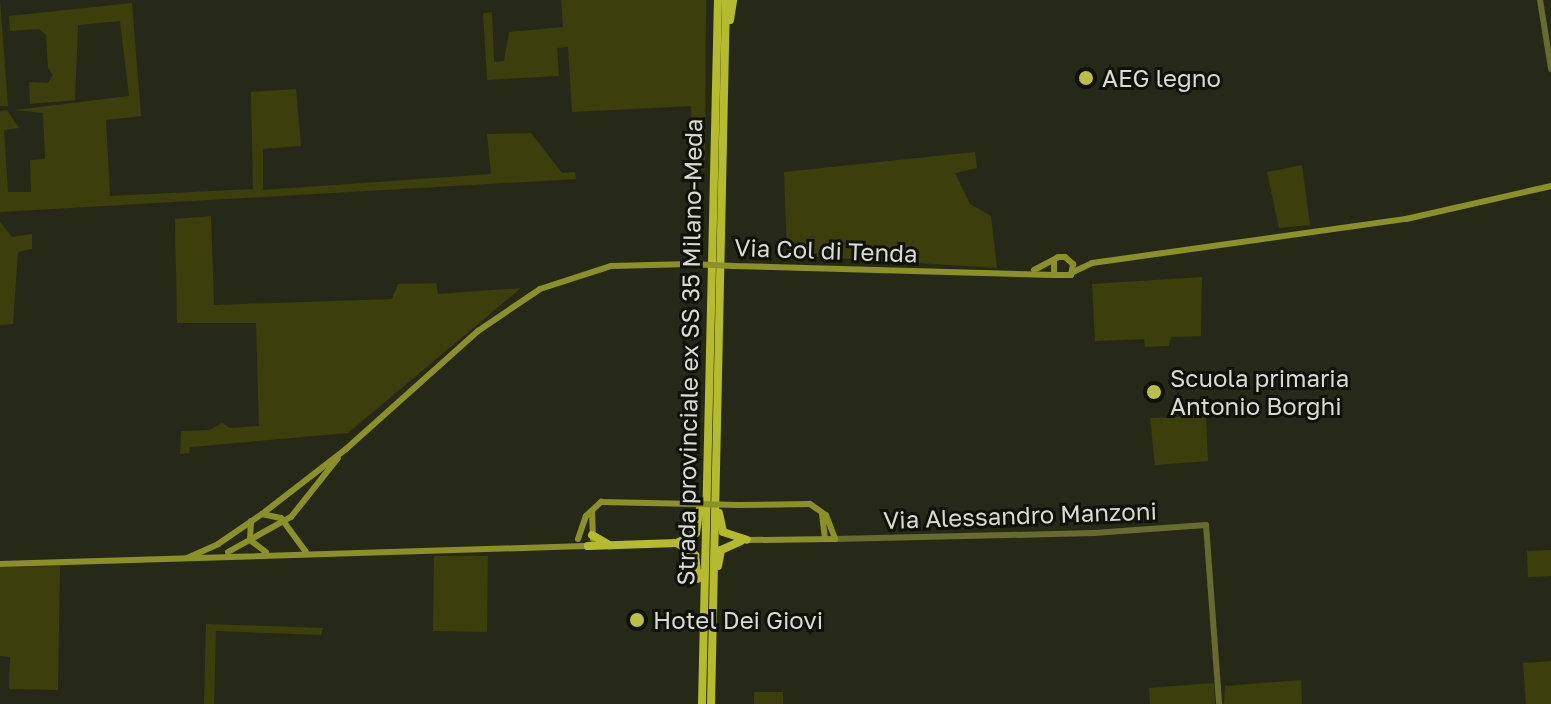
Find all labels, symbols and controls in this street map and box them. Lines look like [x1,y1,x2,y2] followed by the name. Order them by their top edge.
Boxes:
[1102,64,1221,92] place label: AEG legno
[1077,69,1095,87] marker: AEG legno
[671,118,707,586] street label: Strada provinciale ex SS 35 Milano-Meda
[734,232,918,268] street label: Via Col di Tenda
[1170,364,1349,420] place label: Scuola primaria Antonio Borghi
[1145,383,1163,401] marker: Scuola primaria Antonio Borghi
[883,496,1157,534] street label: Via Alessandro Manzoni
[653,606,823,634] place label: Hotel Dei Giovi
[628,611,646,629] marker: Hotel Dei Giovi

